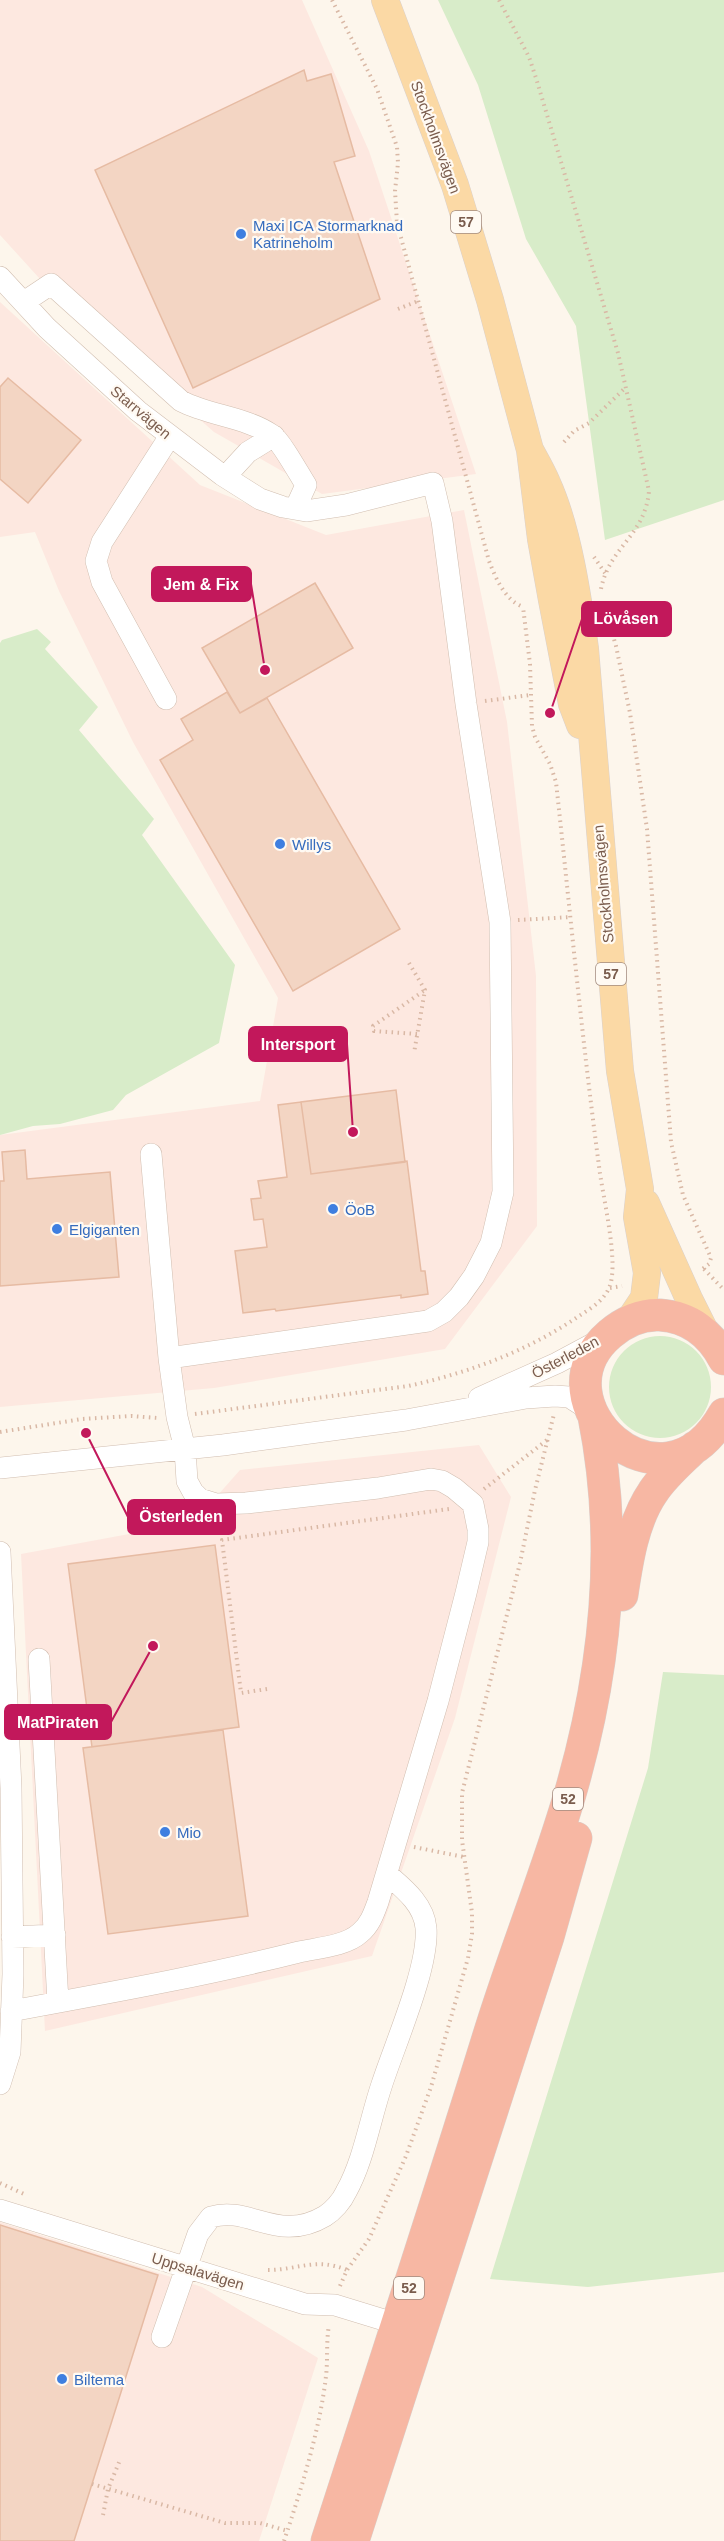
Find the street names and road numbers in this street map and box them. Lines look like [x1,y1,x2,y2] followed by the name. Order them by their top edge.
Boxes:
[408,78,464,196] street label: Stockholmsvägen
[451,211,481,233] road number: 57
[107,382,175,442] street label: Starrvägen
[589,824,617,944] street label: Stockholmsvägen
[596,963,626,985] road number: 57
[529,1332,601,1382] street label: Österleden
[553,1788,583,1810] road number: 52
[150,2249,246,2293] street label: Uppsalavägen
[394,2277,424,2299] road number: 52

